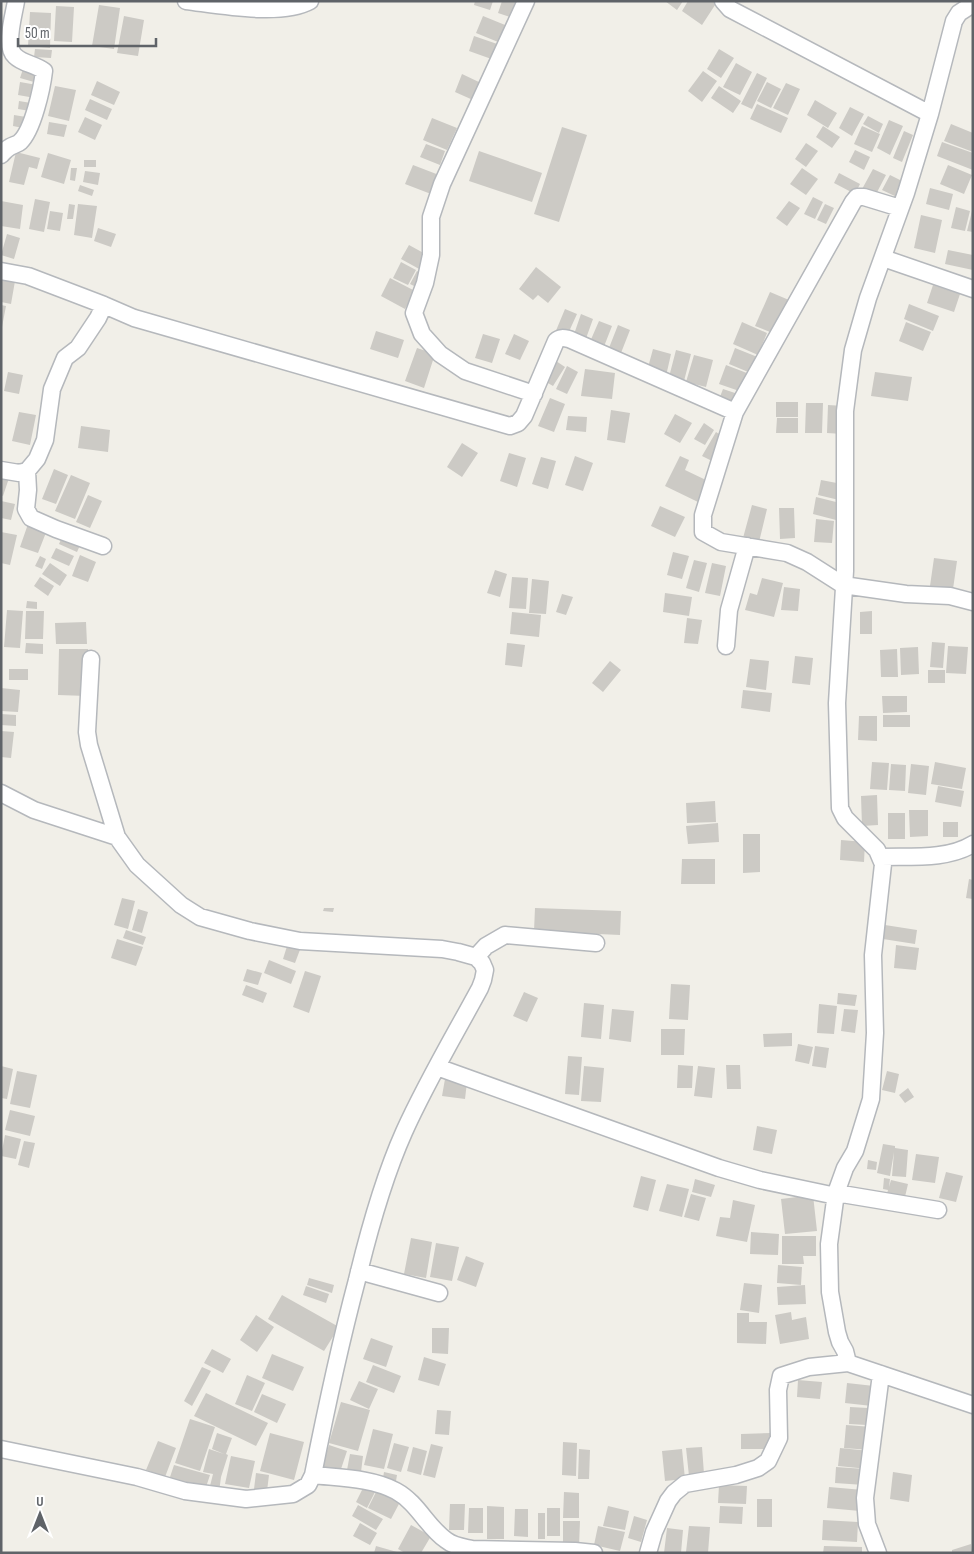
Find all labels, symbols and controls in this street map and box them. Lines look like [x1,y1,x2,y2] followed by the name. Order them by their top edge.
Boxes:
[18,15,155,47] scale bar
[25,24,50,43] text: 50 m
[15,1489,65,1539] north arrow
[36,1493,44,1510] text: U

